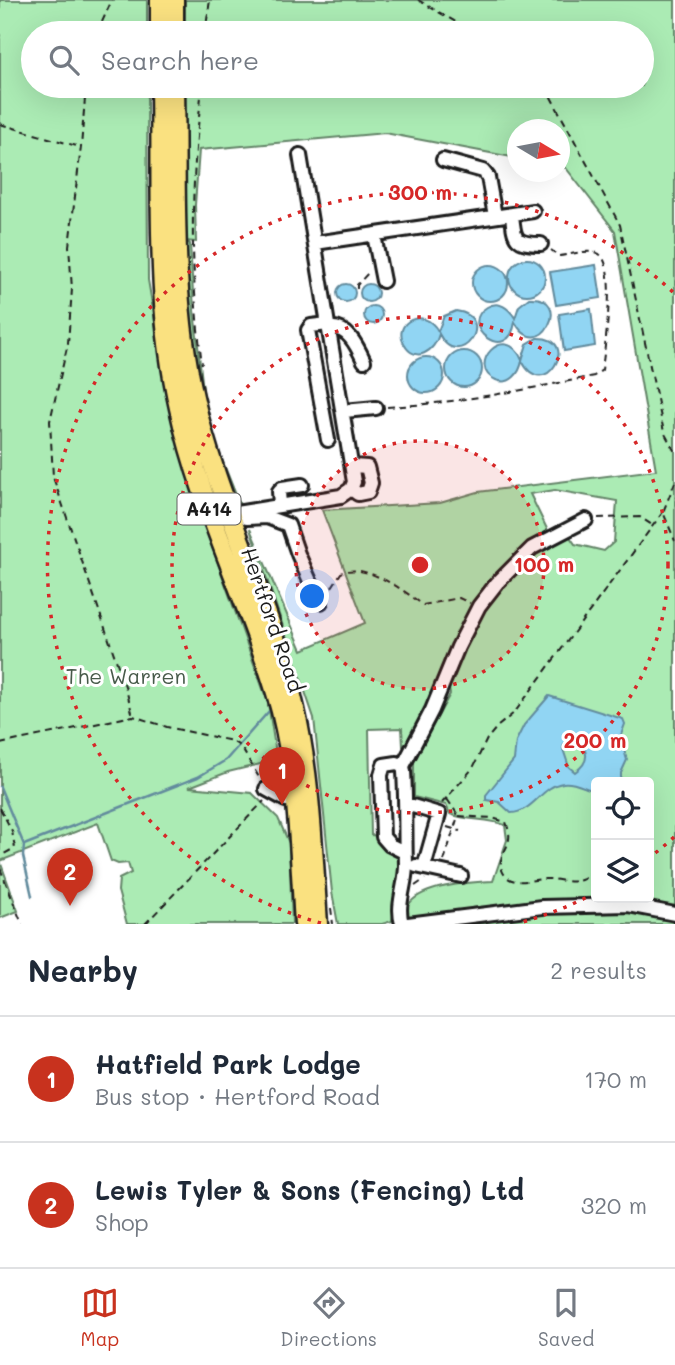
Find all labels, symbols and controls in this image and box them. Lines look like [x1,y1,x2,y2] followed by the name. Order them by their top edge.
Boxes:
[21,21,654,98] search box
[45,41,83,79] icon: search
[101,43,259,77] text: Search here
[507,119,570,182] north arrow
[388,178,452,205] text: 300 m
[178,494,241,524] road number: A414
[236,544,311,695] street label: Hertford Road
[514,550,574,577] text: 100 m
[408,553,432,577] centre of rings
[295,579,329,613] your location
[66,662,186,689] park label: The Warren
[564,726,626,753] text: 200 m
[259,747,305,805] pin: 1
[591,777,654,903] map controls
[591,777,654,840] button: locate
[591,840,654,903] button: layers
[47,848,93,906] pin: 2
[28,950,138,990] text: Nearby
[550,955,647,985] text: 2 results
[95,1047,361,1081] text: Hatfield Park Lodge
[46,1064,56,1094] text: 1
[584,1064,647,1094] text: 170 m
[95,1081,380,1111] text: Bus stop · Hertford Road
[95,1173,524,1207] text: Lewis Tyler & Sons (Fencing) Ltd
[45,1190,57,1220] text: 2
[581,1190,647,1220] text: 320 m
[95,1207,149,1237] text: Shop
[81,1284,119,1351] tab: Map
[280,1284,377,1351] tab: Directions
[538,1284,594,1351] tab: Saved

